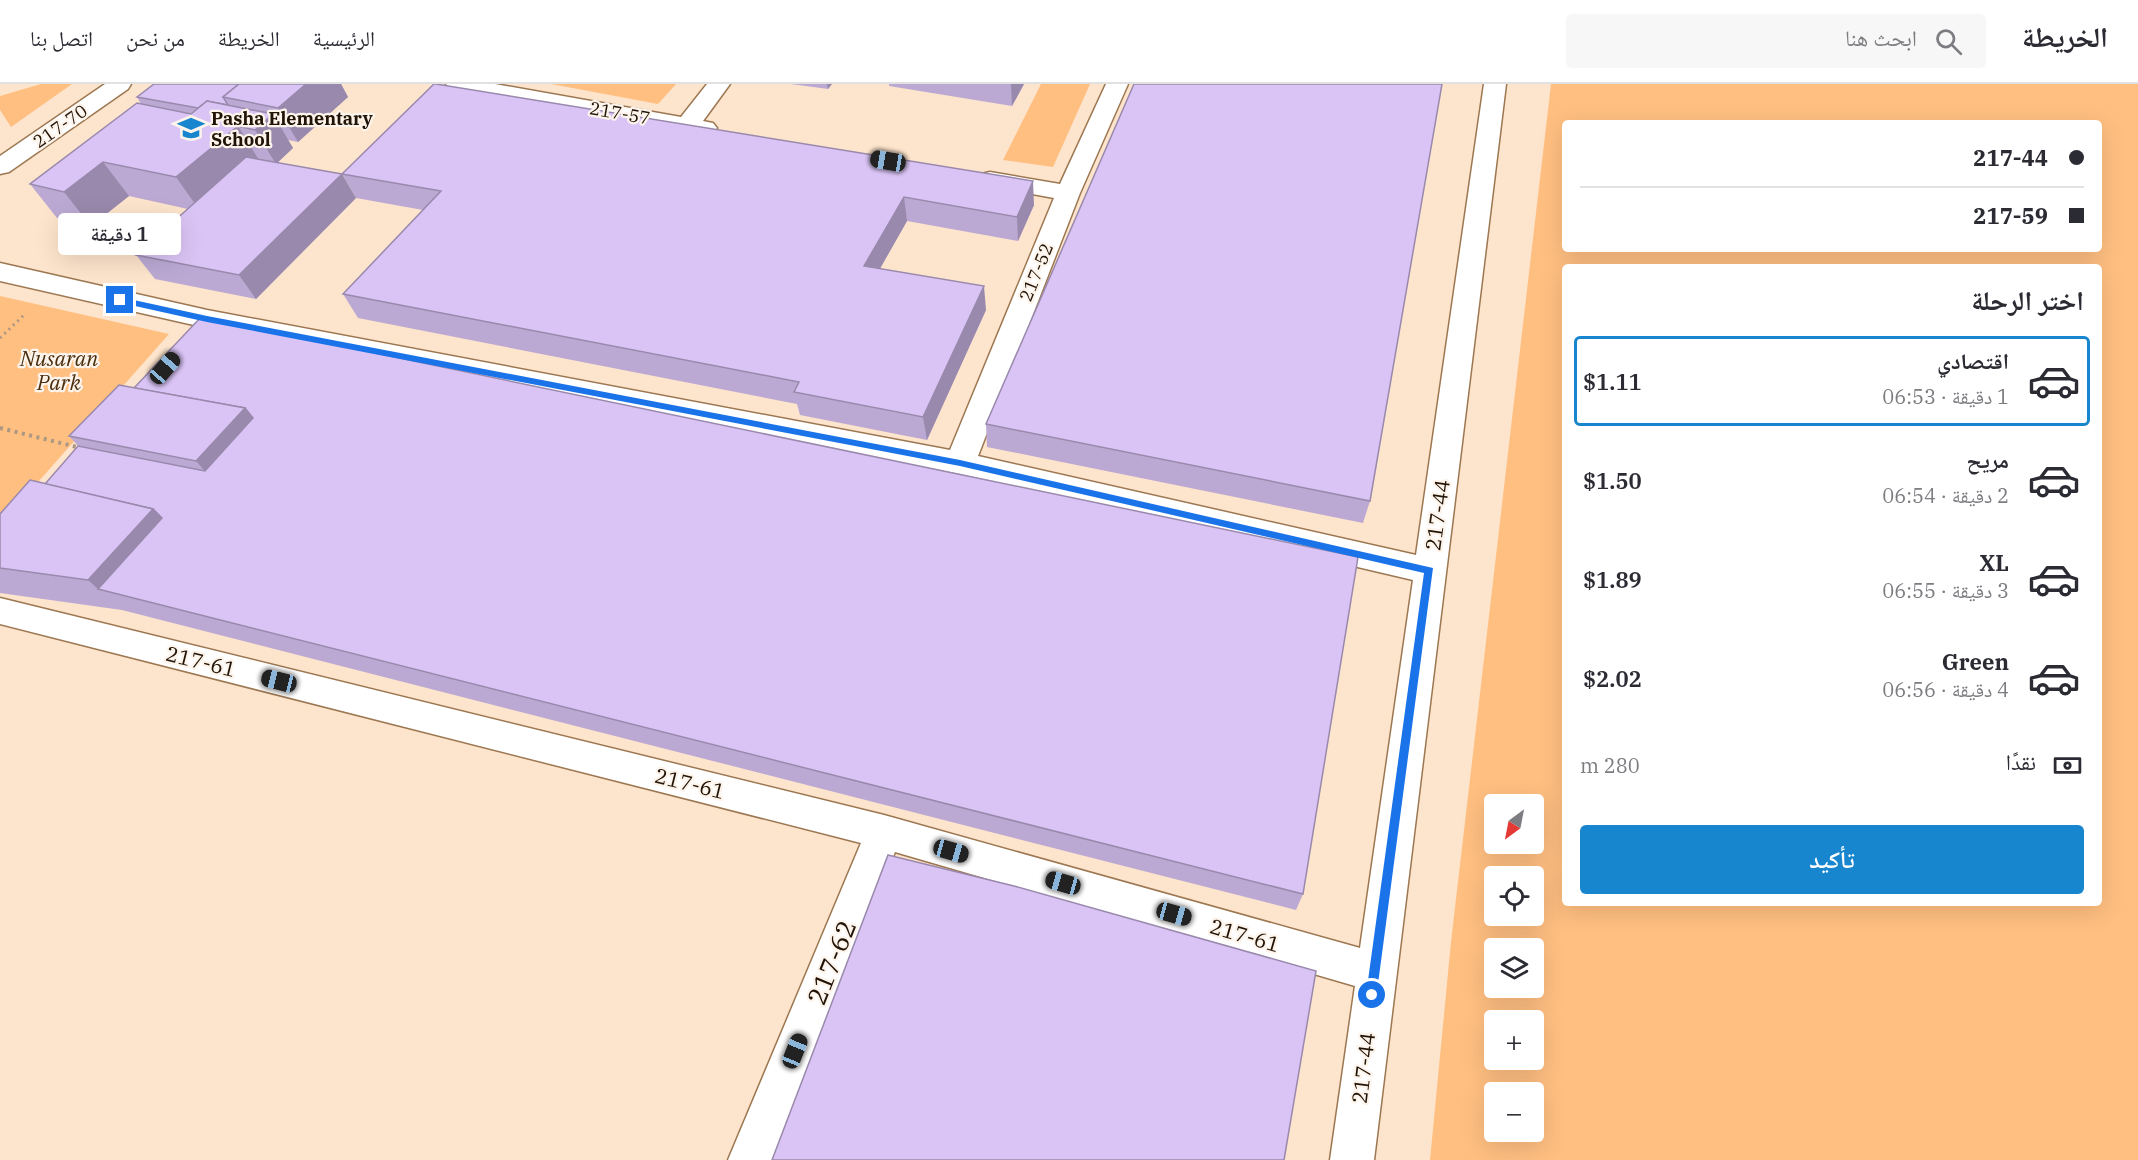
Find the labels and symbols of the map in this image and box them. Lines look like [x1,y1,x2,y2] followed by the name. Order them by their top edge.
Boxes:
[588,96,652,130] street label: 217-57
[28,99,92,153] street label: 217-70
[211,107,373,151] place label: Pasha Elementary School
[176,113,206,143] school or university icon: Pasha Elementary School
[869,149,907,173] car
[58,213,182,255] callout: 1 دقيقة
[1014,239,1058,305] street label: 217-52
[106,286,133,313] route end
[19,344,98,396] park label: Nusaran Park
[146,349,184,387] car
[1418,478,1456,552] street label: 217-44
[163,639,239,683] street label: 217-61
[259,668,299,694] car
[652,761,728,805] street label: 217-61
[1484,794,1544,854] north arrow
[931,837,971,865] car
[1043,869,1083,897] car
[1154,900,1194,928] car
[1207,912,1283,958] street label: 217-61
[799,915,863,1009] street label: 217-62
[1358,981,1385,1008] route start
[780,1031,810,1071] car
[1345,1031,1381,1105] street label: 217-44

